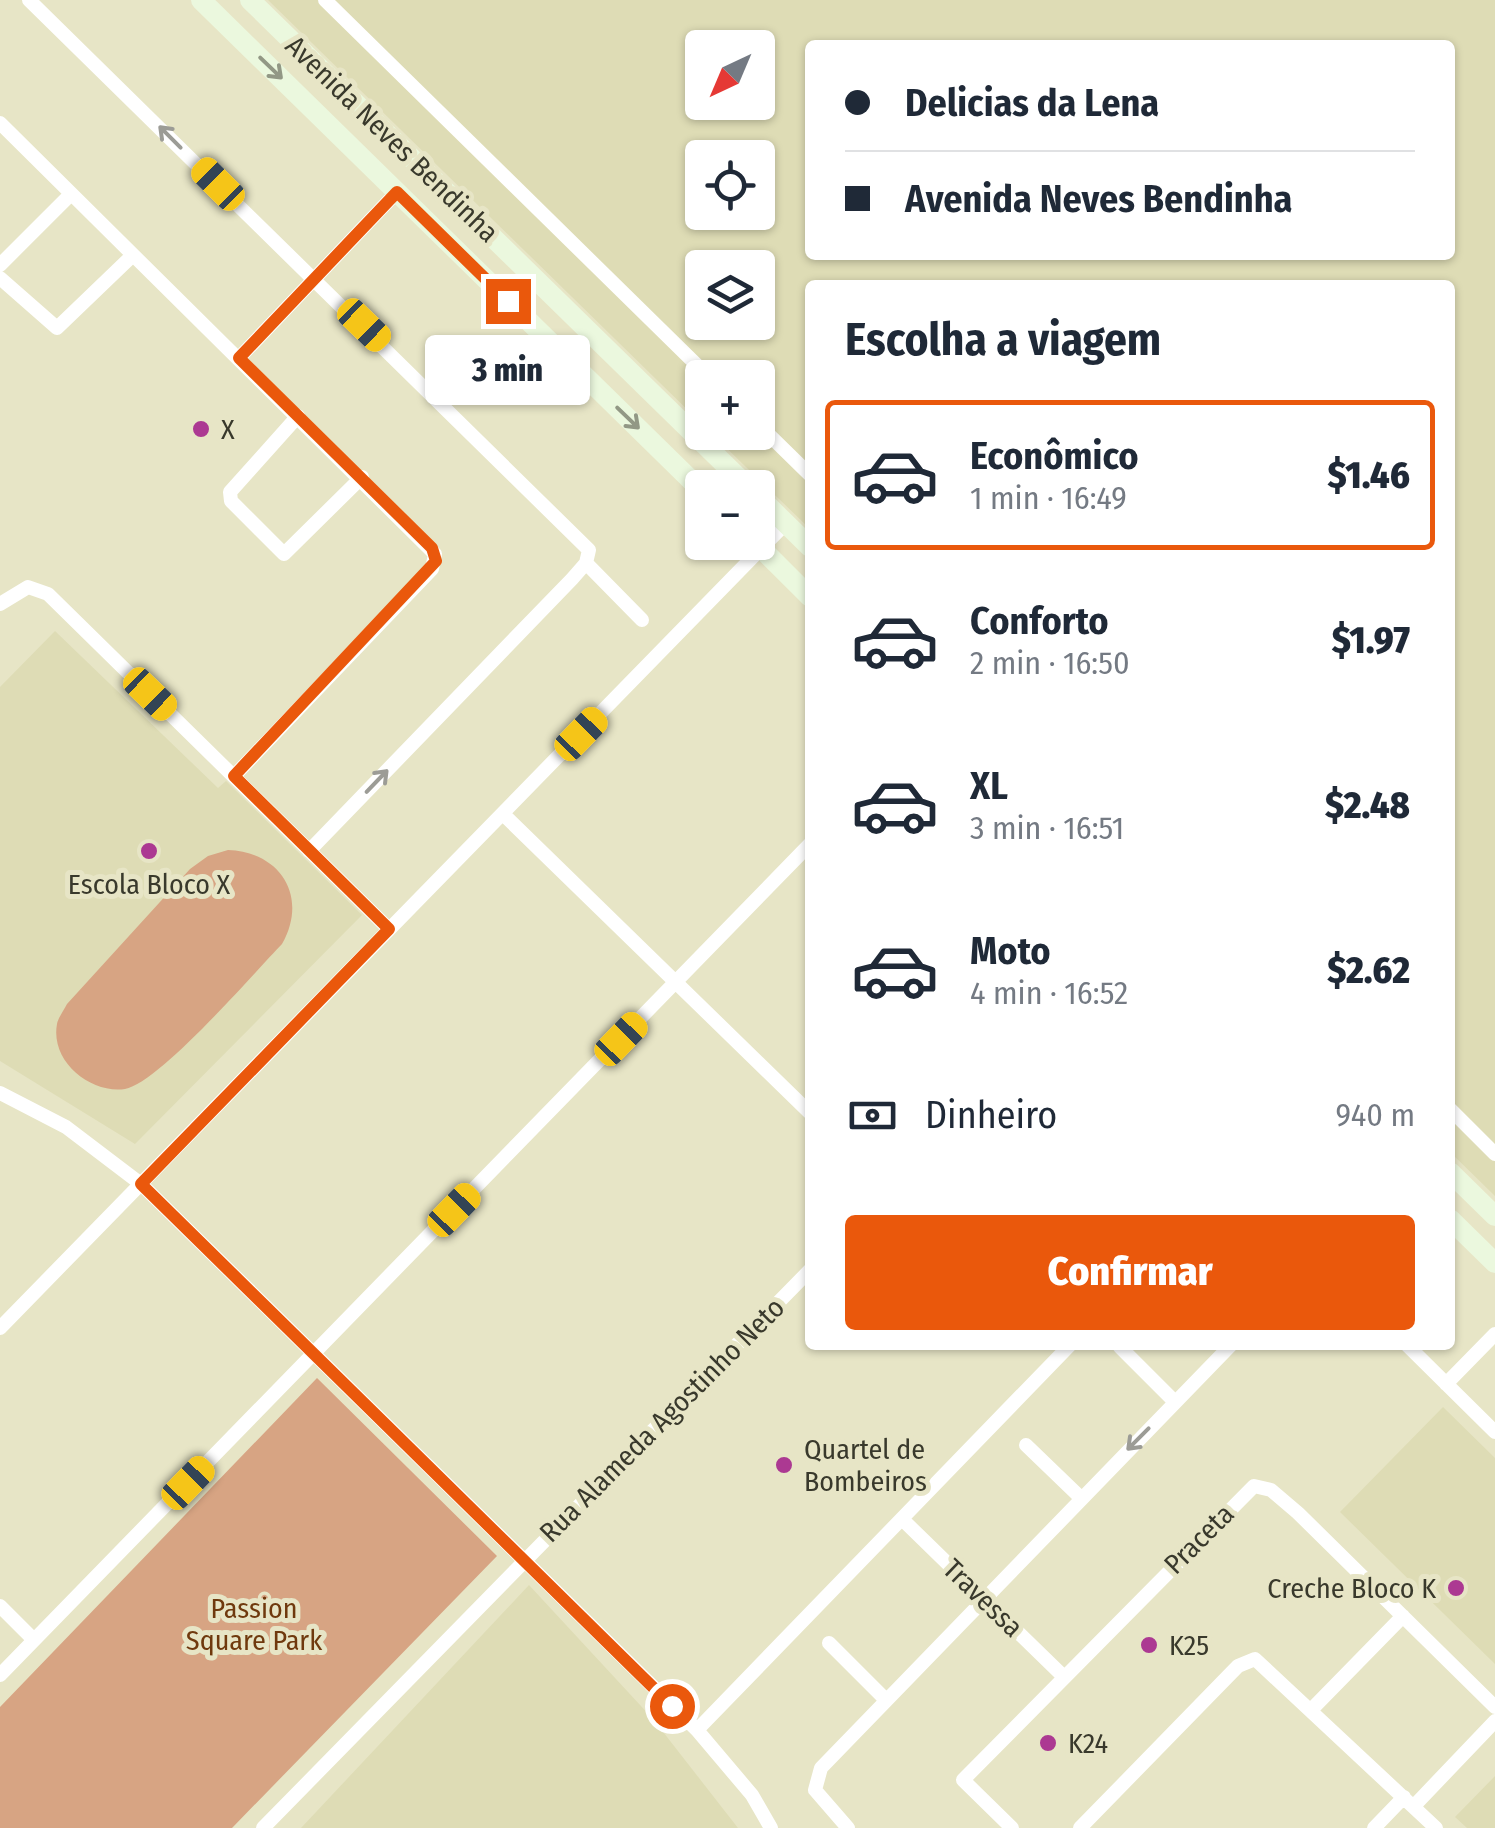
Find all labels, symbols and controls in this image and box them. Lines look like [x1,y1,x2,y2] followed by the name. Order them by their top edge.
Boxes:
[279,29,505,249] street label: Avenida Neves Bendinha
[685,30,775,120] north arrow
[685,30,775,560] map controls
[258,56,282,80] one-way arrow
[905,80,1159,126] text: Delicias da Lena
[158,125,182,149] one-way arrow
[685,140,775,230] button: locate
[186,152,250,216] car
[905,176,1293,222] text: Avenida Neves Bendinha
[685,250,775,340] button: layers
[486,279,531,324] route end
[332,293,396,357] car
[845,313,1161,367] text: Escolha a viagem
[426,336,590,406] callout: 3 min
[472,351,543,389] text: 3 min
[685,360,775,450] button: +
[615,406,639,430] one-way arrow
[221,413,235,446] place label: X
[190,418,212,440] marker: X
[850,430,940,520] icon: car
[970,433,1139,479] text: Econômico
[1328,452,1410,498] text: $1.46
[685,470,775,560] button: −
[970,479,1127,517] text: 1 min · 16:49
[850,595,940,685] icon: car
[970,598,1109,644] text: Conforto
[1332,617,1410,663] text: $1.97
[970,644,1130,682] text: 2 min · 16:50
[118,662,182,726] car
[549,702,613,766] car
[850,760,940,850] icon: car
[970,763,1008,809] text: XL
[365,770,389,794] one-way arrow
[1325,782,1410,828] text: $2.48
[970,809,1124,847] text: 3 min · 16:51
[138,840,160,862] marker: Escola Bloco X
[68,868,231,901] place label: Escola Bloco X
[850,925,940,1015] icon: car
[970,928,1051,974] text: Moto
[1327,947,1410,993] text: $2.62
[970,974,1128,1012] text: 4 min · 16:52
[589,1007,653,1071] car
[845,1088,900,1143] icon: cash
[925,1092,1057,1138] text: Dinheiro
[1335,1096,1415,1134] text: 940 m
[422,1178,486,1242] car
[845,1215,1415,1330] button: Confirmar
[533,1291,791,1549] street label: Rua Alameda Agostinho Neto
[1127,1427,1151,1451] one-way arrow
[804,1433,927,1498] place label: Quartel de Bombeiros
[156,1451,220,1515] car
[773,1454,795,1476] marker: Quartel de Bombeiros
[1157,1497,1241,1581] street label: Praceta
[936,1552,1030,1644] street label: Travessa
[1267,1572,1436,1605] place label: Creche Bloco K
[1445,1577,1467,1599] marker: Creche Bloco K
[186,1592,323,1657] park label: Passion Square Park
[1169,1629,1209,1662] place label: K25
[1138,1634,1160,1656] marker: K25
[650,1684,695,1729] route start
[1068,1727,1108,1760] place label: K24
[1037,1732,1059,1754] marker: K24

